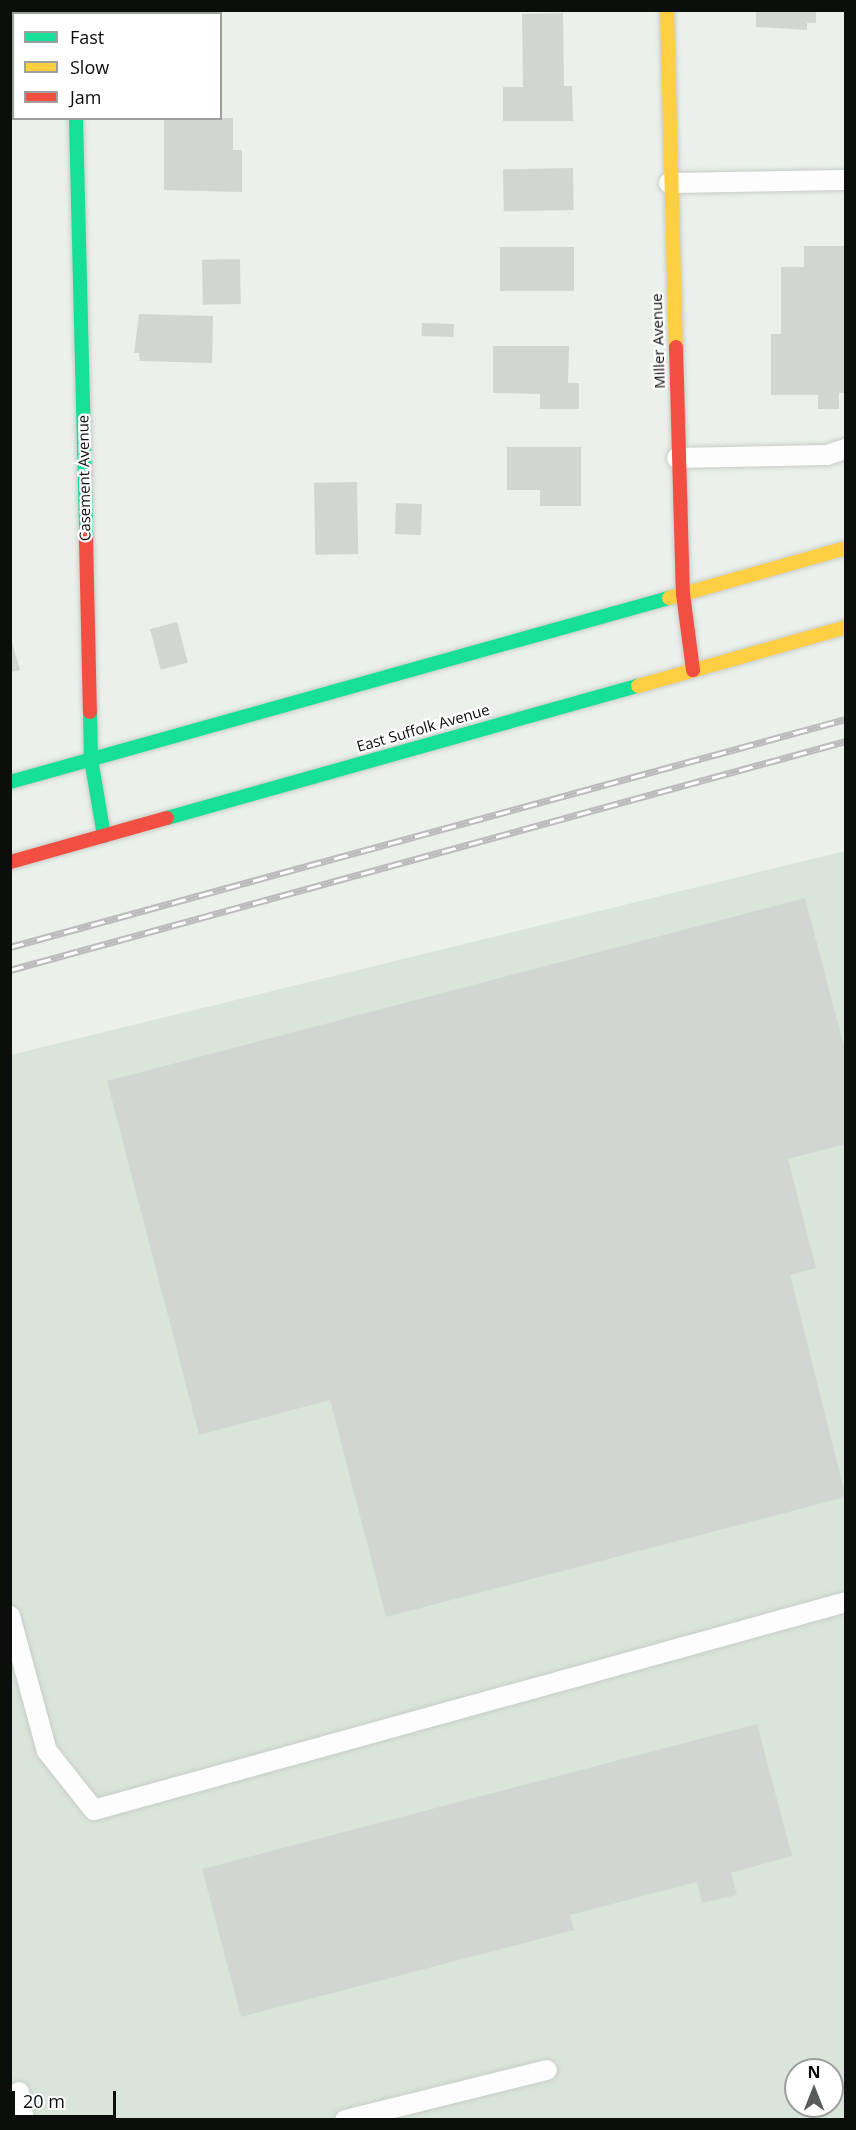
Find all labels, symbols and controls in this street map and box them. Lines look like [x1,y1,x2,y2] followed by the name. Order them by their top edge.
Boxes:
[12,12,222,120] legend
[70,25,104,49] text: Fast
[70,55,109,79] text: Slow
[70,85,102,109] text: Jam
[647,293,669,389] street label: Miller Avenue
[74,415,94,541] street label: Casement Avenue
[354,700,492,756] street label: East Suffolk Avenue
[784,2058,844,2118] north arrow
[807,2061,821,2083] text: N
[15,2079,118,2117] scale bar
[23,2089,65,2113] text: 20 m

